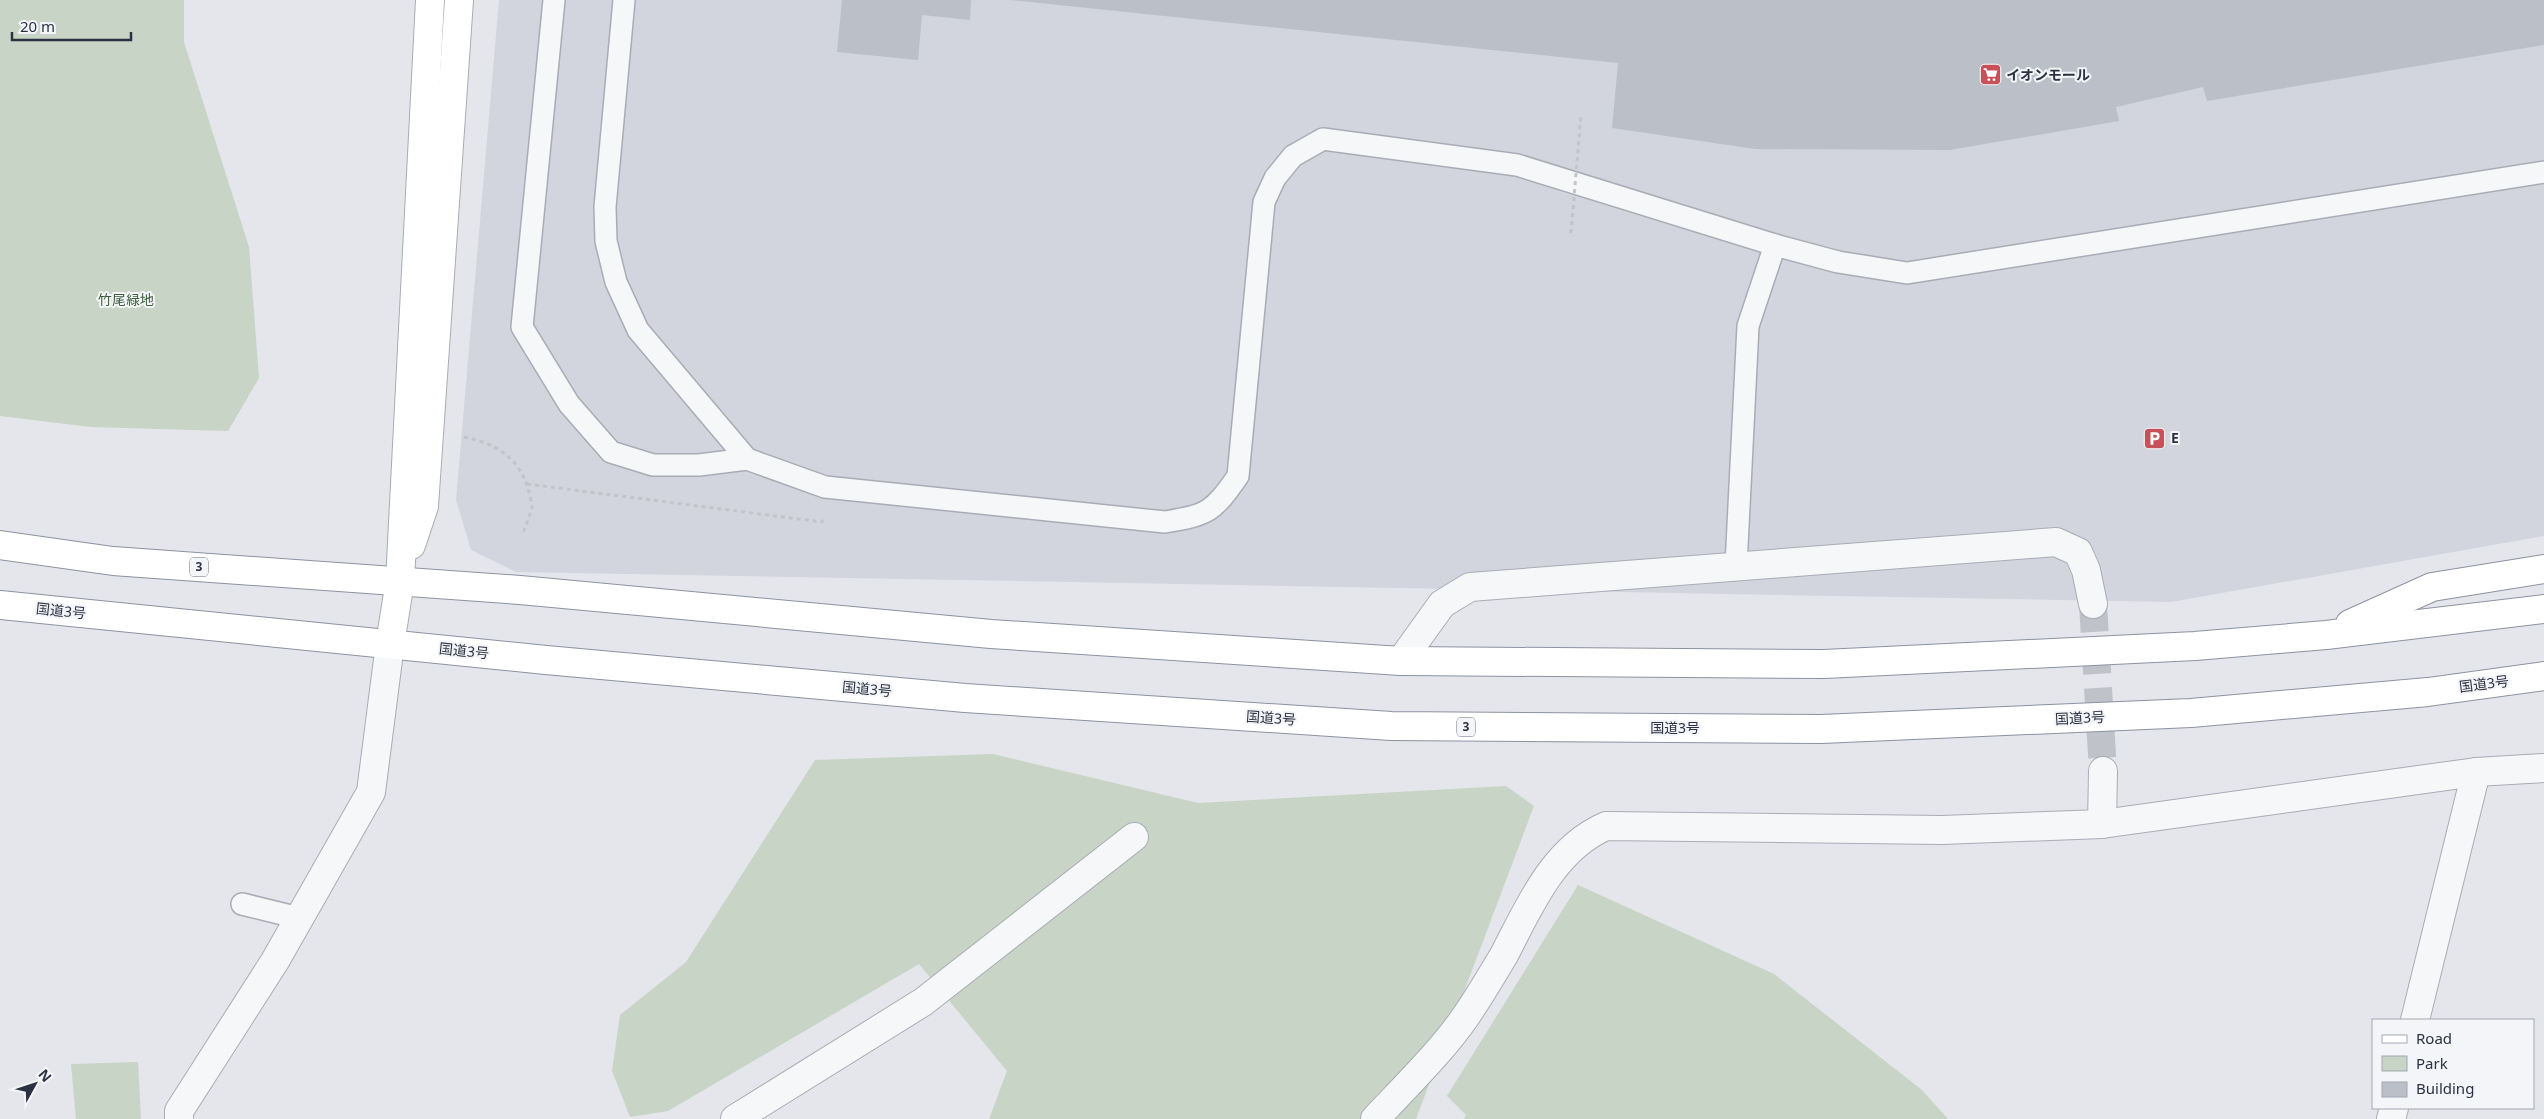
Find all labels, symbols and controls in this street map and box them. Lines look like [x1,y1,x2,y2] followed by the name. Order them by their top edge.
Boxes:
[12,10,131,42] scale bar
[20,16,55,36] text: 20 m
[1978,63,2002,87] supermarket icon: イオンモール
[2006,65,2090,84] place label: イオンモール
[98,290,154,309] park label: 竹尾緑地
[2143,426,2167,450] parking icon: E
[2171,428,2179,447] place label: E
[190,558,208,576] road number: 3
[35,598,87,623] street label: 国道3号
[438,638,490,663] street label: 国道3号
[2458,671,2510,696] street label: 国道3号
[841,677,893,700] street label: 国道3号
[1245,706,1297,729] street label: 国道3号
[2055,707,2105,728] street label: 国道3号
[1457,718,1475,736] road number: 3
[1650,718,1700,737] street label: 国道3号
[2372,1019,2534,1109] legend
[2416,1028,2452,1048] text: Road
[2416,1053,2448,1073] text: Park
[10,1059,60,1109] north arrow
[34,1065,56,1086] text: N
[2416,1078,2474,1098] text: Building

